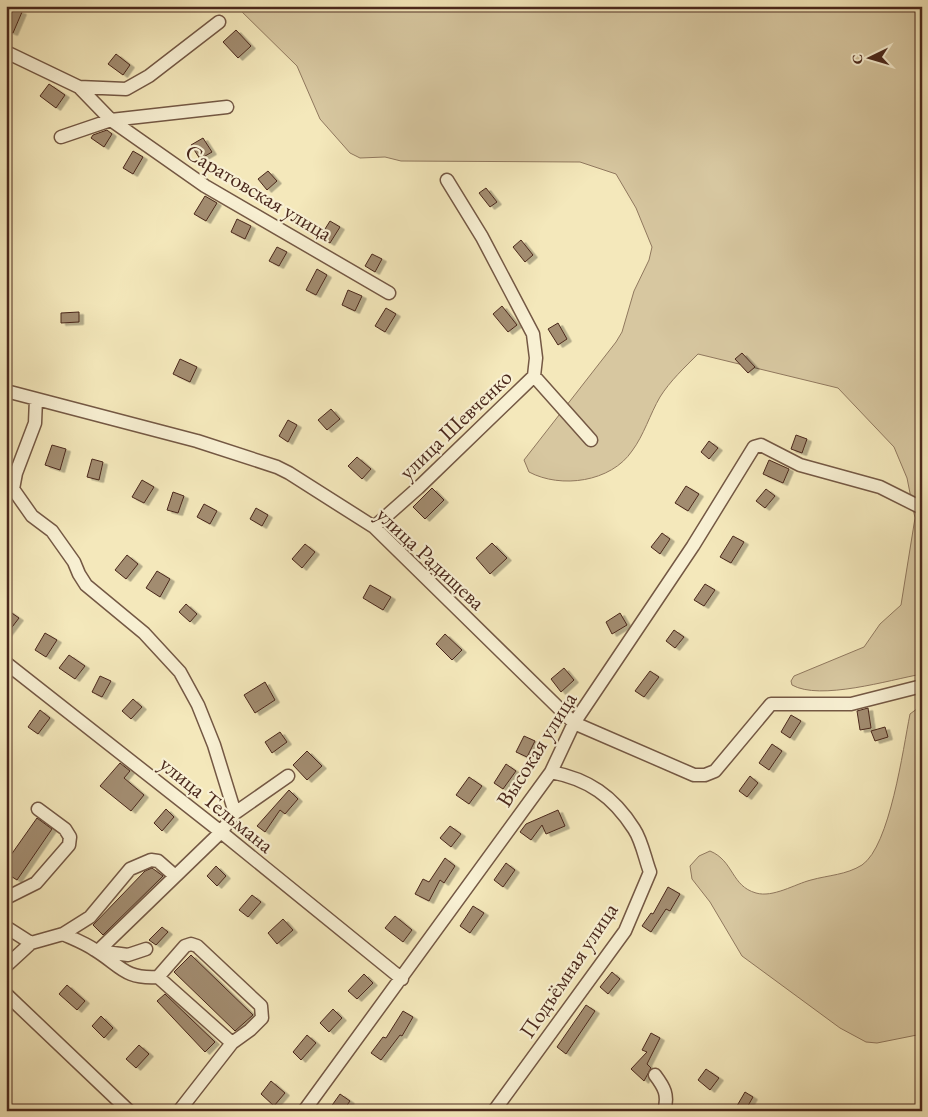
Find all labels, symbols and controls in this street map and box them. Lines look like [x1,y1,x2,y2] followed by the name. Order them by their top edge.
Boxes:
[846,32,896,82] north arrow
[848,53,866,65] text: С
[180,137,338,248] street label: Саратовская улица
[392,363,518,486] street label: улица Шевченко
[370,500,492,617] street label: улица Радищева
[490,686,583,812] street label: Высокая улица
[154,749,280,860] street label: улица Тельмана
[512,897,625,1044] street label: Подъёмная улица

